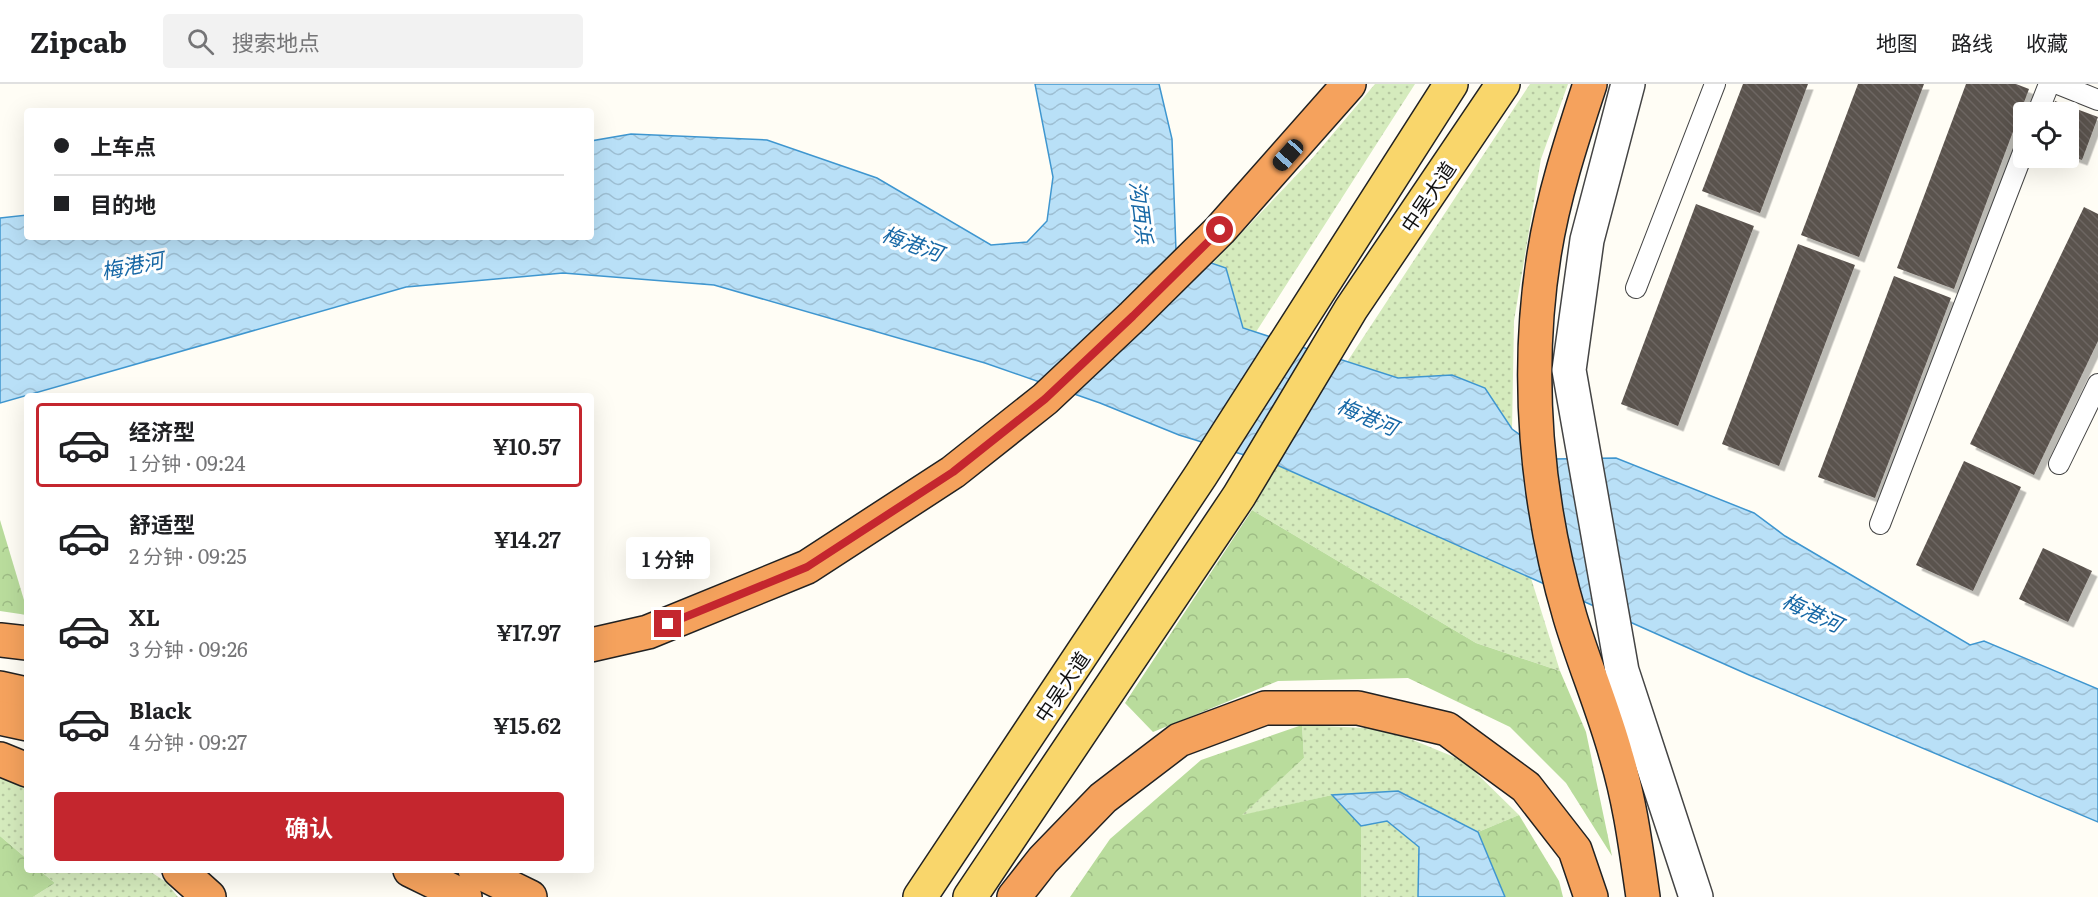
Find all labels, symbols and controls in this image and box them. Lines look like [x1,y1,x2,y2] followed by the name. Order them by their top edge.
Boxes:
[163,14,583,68] search box
[30,20,127,62] text: Zipcab
[184,25,217,58] icon: search
[232,25,320,58] text: 搜索地点
[1876,26,1918,57] text: 地图
[1951,26,1993,57] text: 路线
[2026,26,2068,57] text: 收藏
[2013,102,2079,168] map controls
[2013,102,2079,168] button: locate
[90,129,156,162] text: 上车点
[1269,136,1307,174] car
[1392,154,1462,238] street label: 中吴大道
[1124,179,1162,247] water label: 沟西浜
[90,187,156,220] text: 目的地
[1206,216,1233,243] route start
[878,217,952,269] water label: 梅港河
[98,242,170,285] water label: 梅港河
[1333,388,1407,443] water label: 梅港河
[129,414,195,447] text: 经济型
[57,418,111,472] icon: car
[492,429,561,462] text: ¥10.57
[129,447,245,477] text: 1 分钟 · 09:24
[129,507,195,540] text: 舒适型
[57,511,111,565] icon: car
[494,522,561,555] text: ¥14.27
[626,537,710,579] callout: 1 分钟
[129,540,247,570] text: 2 分钟 · 09:25
[642,543,694,573] text: 1 分钟
[1778,584,1852,640] water label: 梅港河
[129,600,160,633] text: XL
[57,604,111,658] icon: car
[654,610,681,637] route end
[496,615,561,648] text: ¥17.97
[129,633,248,663] text: 3 分钟 · 09:26
[1026,644,1096,728] street label: 中吴大道
[129,693,191,726] text: Black
[57,697,111,751] icon: car
[493,708,561,741] text: ¥15.62
[129,726,247,756] text: 4 分钟 · 09:27
[54,792,564,861] button: 确认

